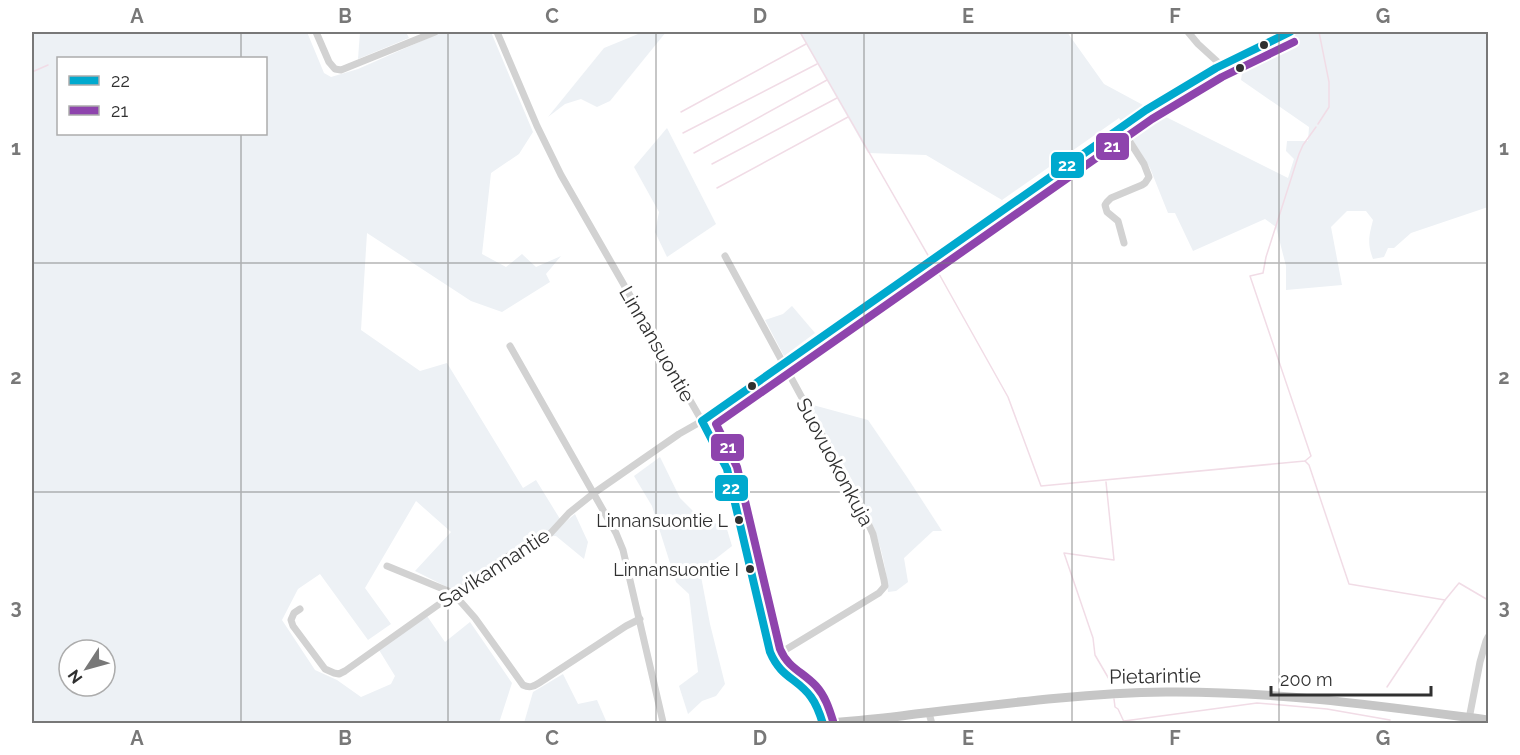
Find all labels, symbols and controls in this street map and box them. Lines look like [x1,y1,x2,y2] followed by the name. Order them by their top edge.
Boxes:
[130,4,144,28] text: A
[338,4,352,28] text: B
[545,4,559,28] text: C
[753,4,767,28] text: D
[962,4,974,28] text: E
[1169,4,1181,28] text: F
[1376,4,1390,28] text: G
[1258,39,1270,51] unlabelled marker
[57,57,267,135] legend
[1234,62,1246,74] unlabelled marker
[111,70,130,91] text: 22
[111,100,128,121] text: 21
[1095,132,1130,161] line badge: 21
[11,136,21,160] text: 1
[1499,136,1509,160] text: 1
[1104,137,1121,156] text: 21
[1050,151,1085,179] line badge: 22
[1058,156,1076,175] text: 22
[614,282,700,406] street label: Linnansuontie
[10,365,22,389] text: 2
[1498,365,1510,389] text: 2
[746,380,758,392] unlabelled marker
[791,394,879,530] street label: Suovuokonkuja
[710,433,745,462] line badge: 21
[720,438,737,457] text: 21
[714,474,749,502] line badge: 22
[722,479,740,498] text: 22
[596,510,728,531] place label: Linnansuontie L
[733,514,745,526] marker: Linnansuontie L
[434,523,554,613] street label: Savikannantie
[613,559,739,580] place label: Linnansuontie I
[744,563,756,575] marker: Linnansuontie I
[10,595,22,619] text: 3
[1498,595,1510,619] text: 3
[57,638,117,698] north arrow
[1271,659,1432,697] scale bar
[1109,663,1201,689] street label: Pietarintie
[64,666,87,687] text: N
[1280,669,1333,690] text: 200 m
[130,726,144,750] text: A
[338,726,352,750] text: B
[545,726,559,750] text: C
[753,726,767,750] text: D
[962,726,974,750] text: E
[1169,726,1181,750] text: F
[1376,726,1390,750] text: G

